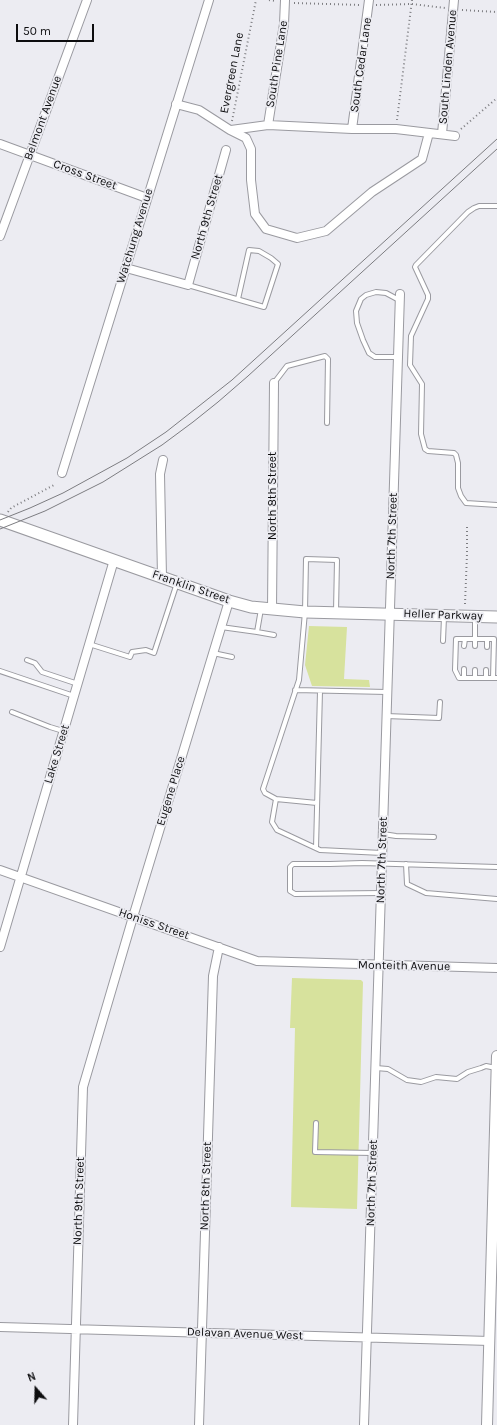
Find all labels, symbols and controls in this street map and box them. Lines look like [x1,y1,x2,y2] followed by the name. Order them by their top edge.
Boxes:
[436,9,460,125] street label: South Linden Avenue
[18,16,96,42] scale bar
[347,17,375,113] street label: South Cedar Lane
[263,20,291,108] street label: South Pine Lane
[23,24,51,38] text: 50 m
[217,31,247,115] street label: Evergreen Lane
[21,74,65,162] street label: Belmont Avenue
[51,157,119,193] street label: Cross Street
[188,173,226,261] street label: North 9th Street
[114,187,156,285] street label: Watchung Avenue
[266,452,280,540] street label: North 8th Street
[383,492,401,580] street label: North 7th Street
[150,567,232,607] street label: Franklin Street
[403,606,483,624] street label: Heller Parkway
[41,723,73,785] street label: Lake Street
[154,754,188,828] street label: Eugene Place
[373,816,391,904] street label: North 7th Street
[117,905,191,943] street label: Honiss Street
[358,958,450,974] street label: Monteith Avenue
[363,1139,381,1227] street label: North 7th Street
[197,1141,215,1231] street label: North 8th Street
[70,1157,88,1245] street label: North 9th Street
[187,1325,303,1343] street label: Delavan Avenue West
[16,1369,56,1409] north arrow
[26,1370,38,1385] text: N

